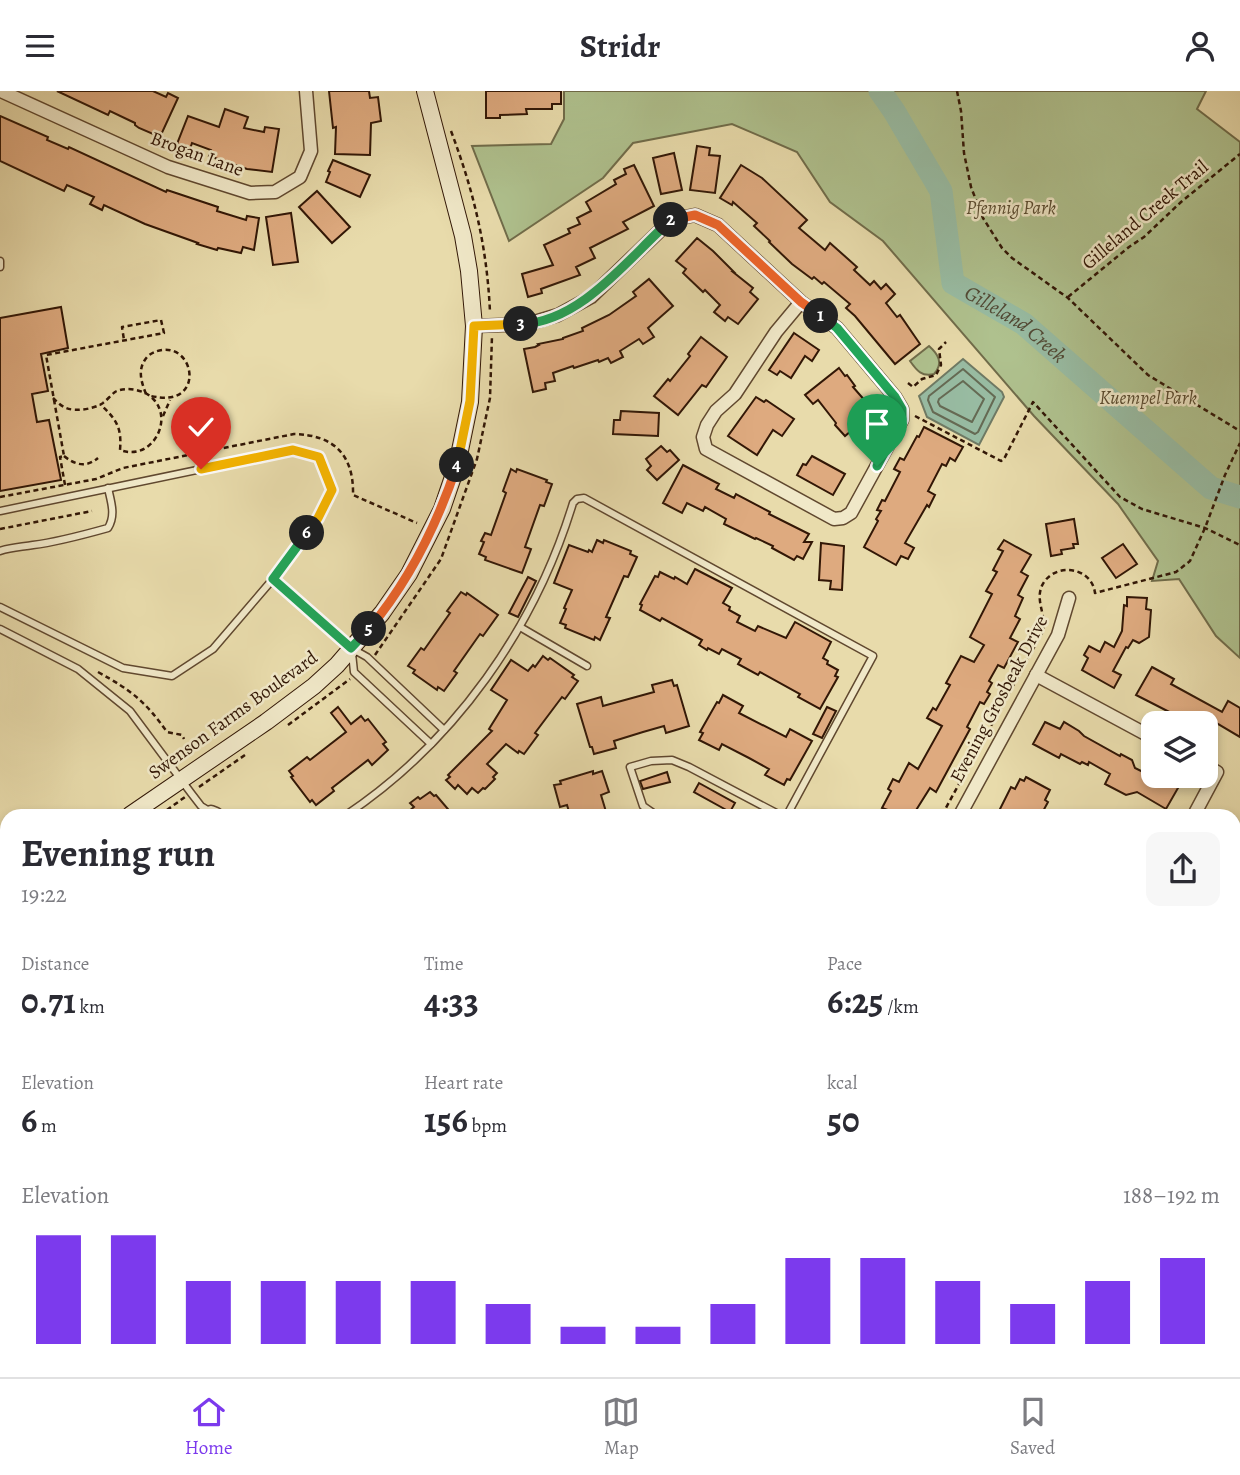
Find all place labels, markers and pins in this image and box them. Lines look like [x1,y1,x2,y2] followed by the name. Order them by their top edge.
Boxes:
[654,202,688,237] pin: 2
[804,299,838,334] pin: 1
[504,307,538,341] pin: 3
[847,394,907,466] pin
[171,397,231,469] pin
[440,447,475,483] pin: 4
[290,515,324,551] pin: 6
[352,611,386,647] pin: 5

